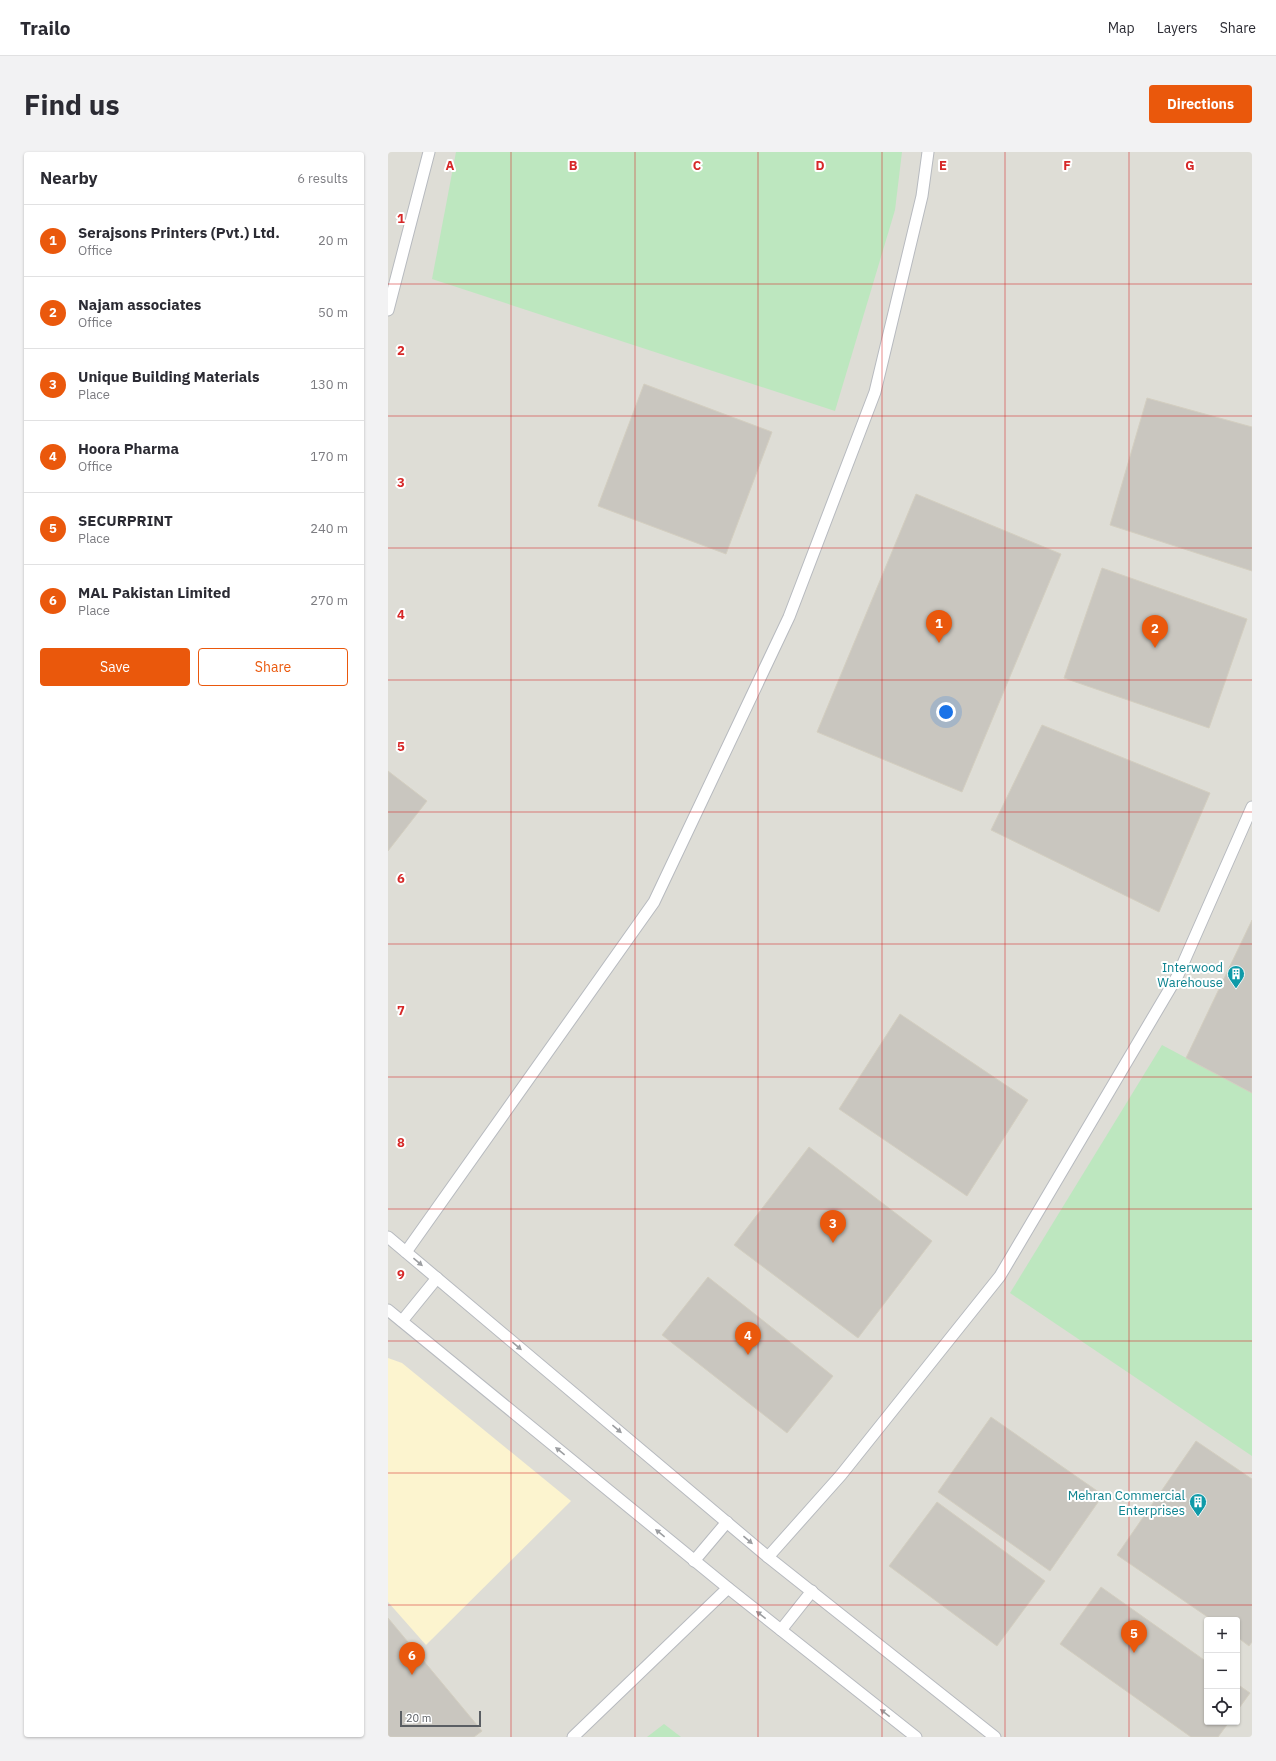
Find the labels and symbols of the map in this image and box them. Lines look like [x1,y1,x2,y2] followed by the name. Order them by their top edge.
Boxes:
[446,157,455,174] text: A
[569,157,578,174] text: B
[693,157,702,174] text: C
[815,157,825,174] text: D
[939,157,947,174] text: E
[1063,157,1071,174] text: F
[1185,157,1195,174] text: G
[397,210,405,227] text: 1
[397,342,405,359] text: 2
[397,474,405,491] text: 3
[397,606,405,623] text: 4
[926,610,952,643] pin: 1
[1142,615,1168,648] pin: 2
[936,702,956,722] your location
[397,738,405,755] text: 5
[397,870,405,887] text: 6
[1157,959,1223,991] place label: Interwood Warehouse
[1226,964,1246,989] building icon: Interwood Warehouse
[397,1002,405,1019] text: 7
[397,1134,405,1151] text: 8
[820,1210,846,1243] pin: 3
[412,1257,423,1266] one-way arrow
[397,1266,405,1283] text: 9
[735,1322,761,1355] pin: 4
[512,1341,523,1350] one-way arrow
[611,1425,622,1434] one-way arrow
[554,1446,565,1455] one-way arrow
[1068,1487,1185,1519] place label: Mehran Commercial Enterprises
[1188,1492,1208,1517] building icon: Mehran Commercial Enterprises
[655,1529,666,1538] one-way arrow
[743,1536,754,1545] one-way arrow
[756,1611,767,1619] one-way arrow
[1121,1620,1147,1653] pin: 5
[399,1642,425,1675] pin: 6
[880,1708,891,1717] one-way arrow
[400,1709,481,1728] scale bar

